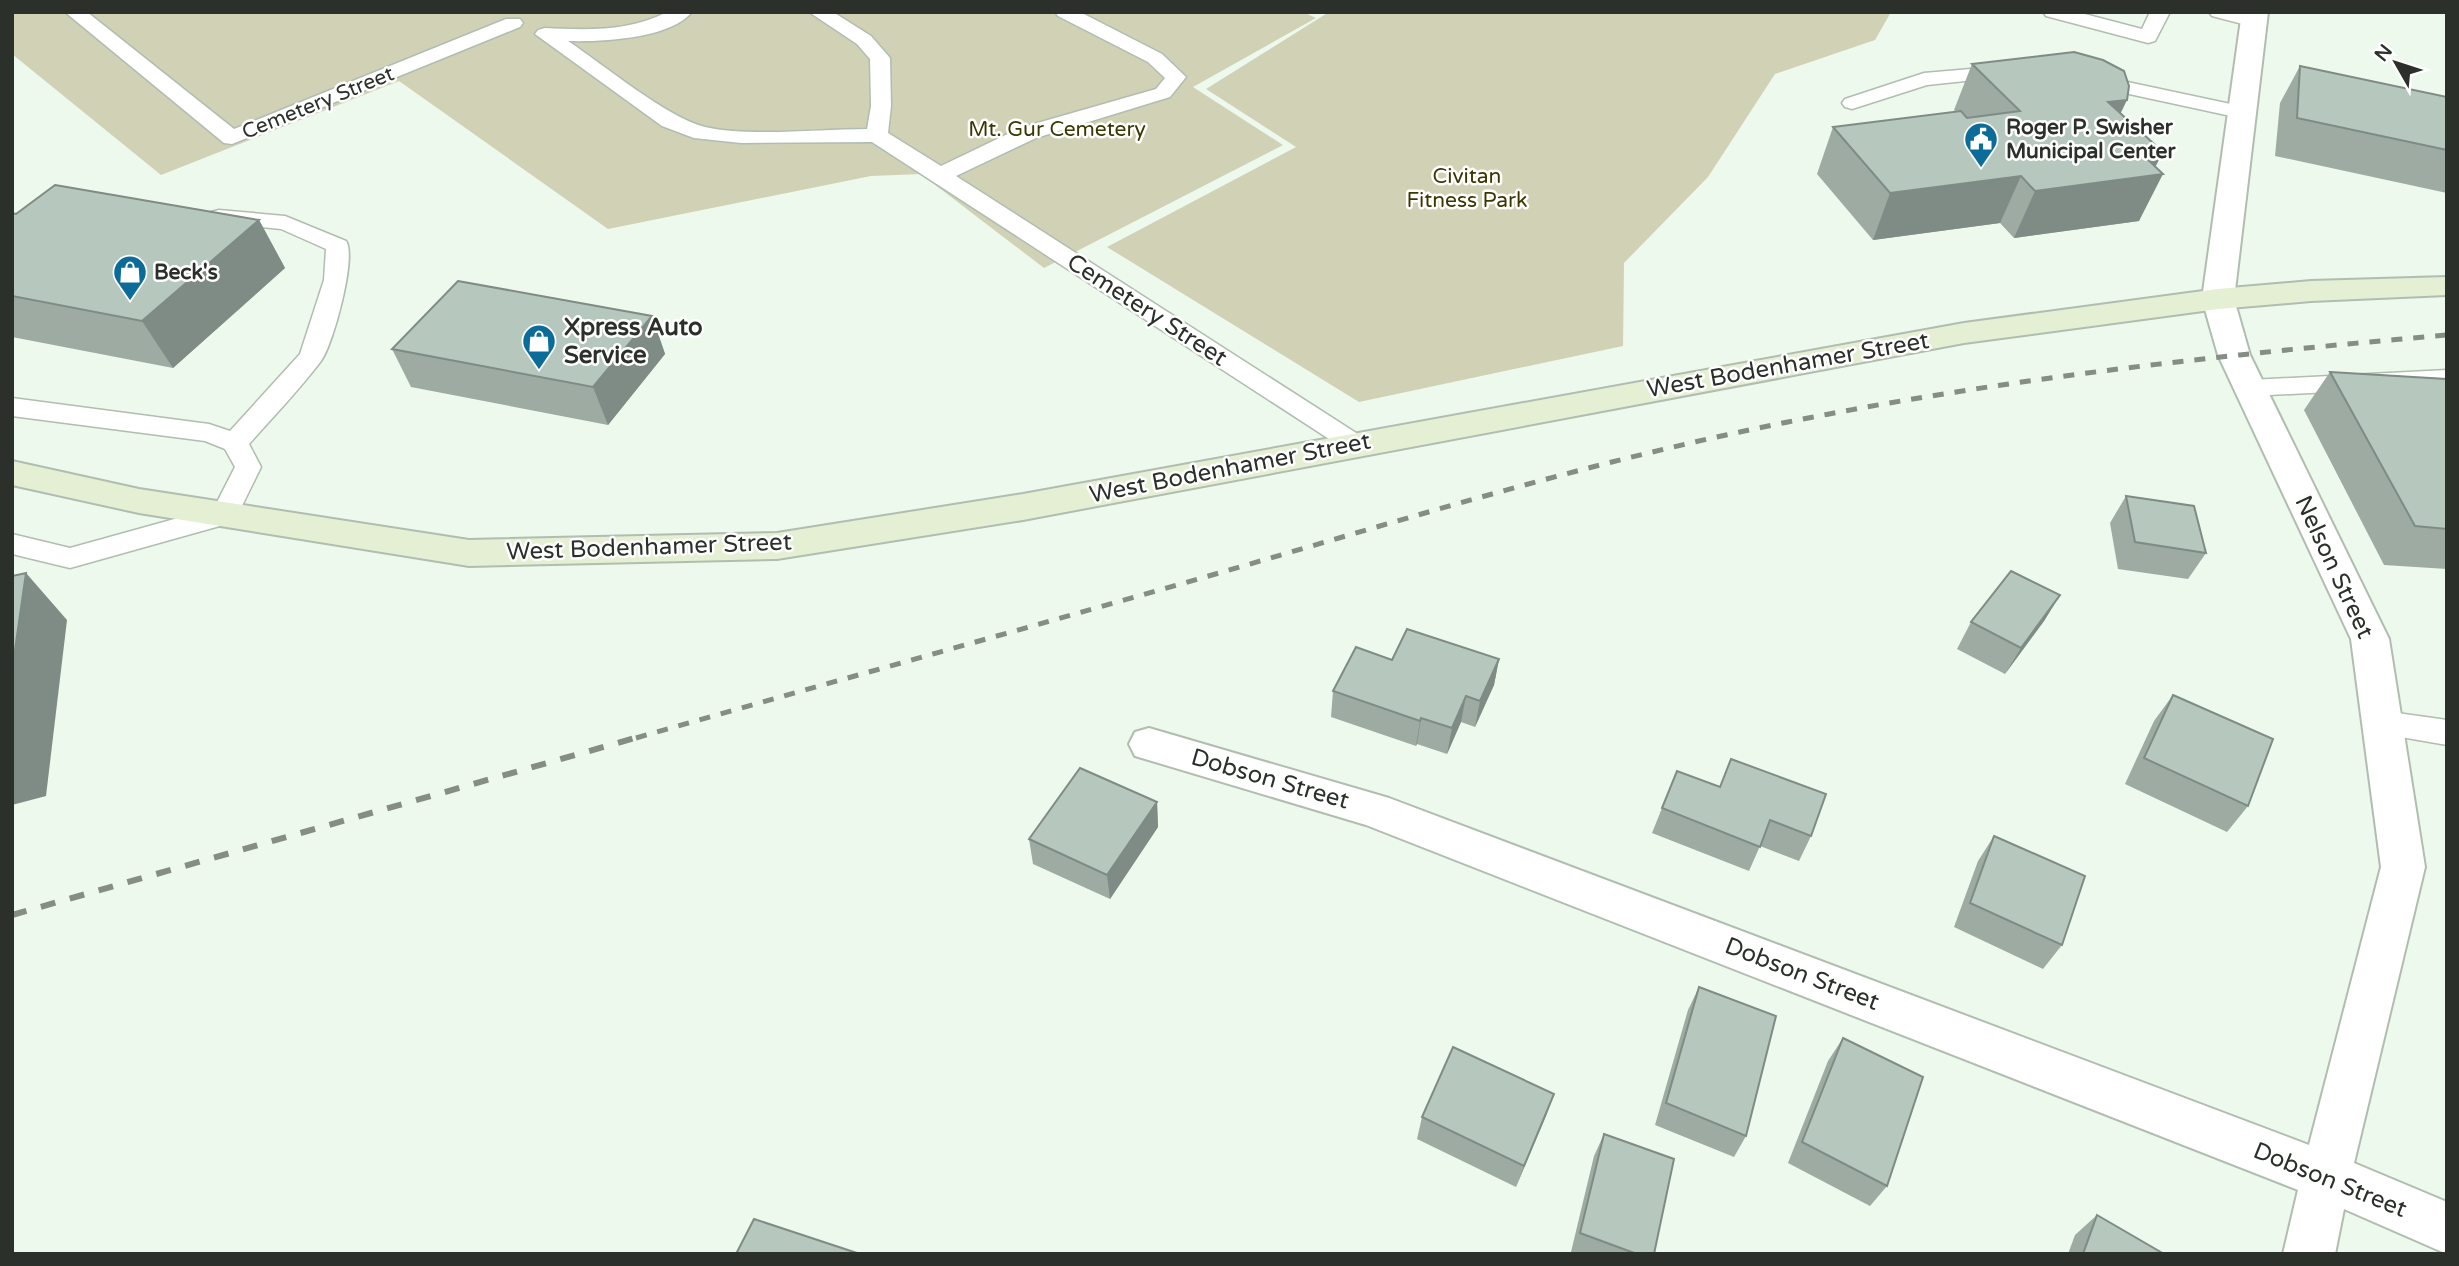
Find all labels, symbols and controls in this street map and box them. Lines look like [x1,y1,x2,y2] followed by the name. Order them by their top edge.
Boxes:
[2361,28,2431,98] north arrow
[2370,40,2397,66] text: N
[238,61,398,145] street label: Cemetery Street
[2006,115,2176,164] place label: Roger P. Swisher Municipal Center
[968,117,1146,142] park label: Mt. Gur Cemetery
[1962,120,2000,169] public building icon: Roger P. Swisher Municipal Center
[1407,164,1527,213] park label: Civitan Fitness Park
[1062,247,1232,373] street label: Cemetery Street
[111,253,149,302] shop icon: Beck's
[154,260,218,285] place label: Beck's
[564,313,703,370] place label: Xpress Auto Service
[520,322,558,371] shop icon: Xpress Auto Service
[1645,326,1931,404] street label: West Bodenhamer Street
[1087,427,1373,509] street label: West Bodenhamer Street
[2288,491,2380,643] street label: Nelson Street
[506,528,792,566] street label: West Bodenhamer Street
[1188,743,1352,815] street label: Dobson Street
[1721,931,1883,1017] street label: Dobson Street
[2249,1136,2411,1224] street label: Dobson Street

